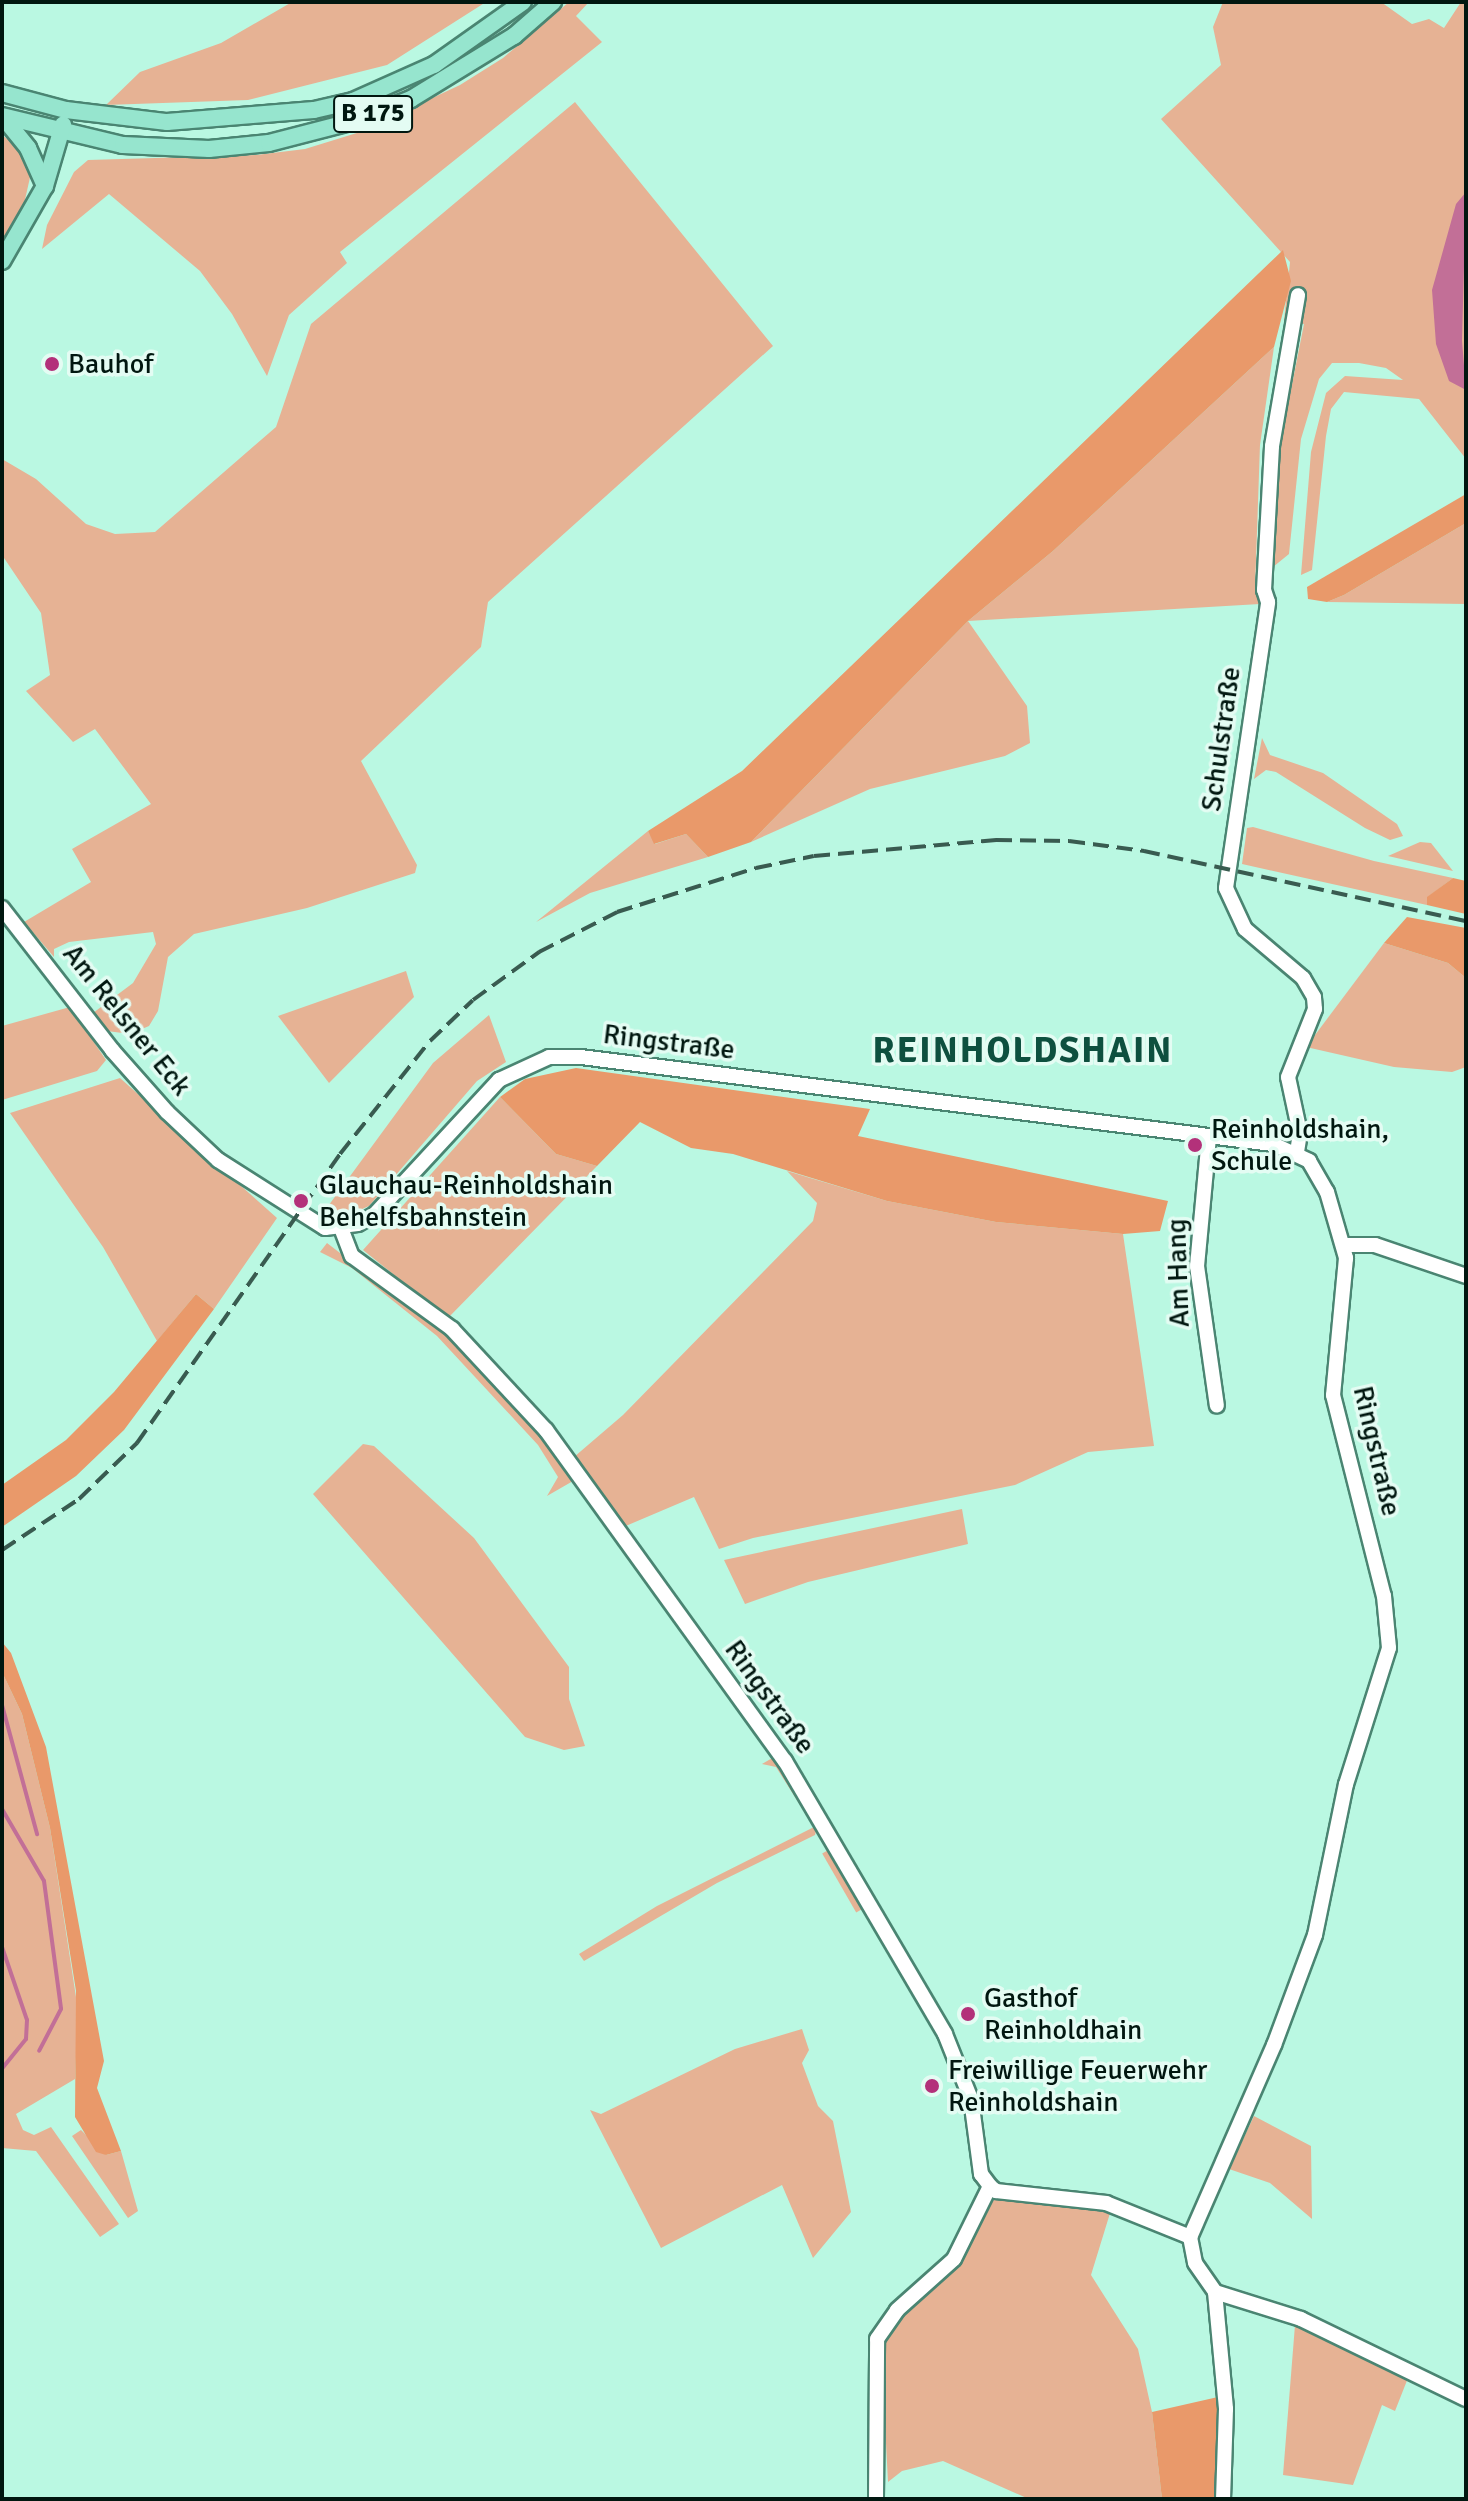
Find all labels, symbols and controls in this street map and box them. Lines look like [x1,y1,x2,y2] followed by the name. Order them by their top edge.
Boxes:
[333,92,413,136] road number: B 175
[68,347,153,381] place label: Bauhof
[43,355,61,373] marker: Bauhof
[1194,665,1248,813] street label: Schulstraße
[56,938,198,1102] street label: Am Relsner Eck
[601,1017,737,1067] street label: Ringstraße
[873,1029,1173,1073] district label: REINHOLDSHAIN
[1211,1112,1389,1178] place label: Reinholdshain, Schule
[1186,1136,1204,1154] marker: Reinholdshain, Schule
[319,1168,613,1234] place label: Glauchau-Reinholdshain Behelfsbahnstein
[290,1190,312,1212] marker: Glauchau-Reinholdshain Behelfsbahnstein
[1159,1218,1197,1328] street label: Am Hang
[1346,1383,1408,1519] street label: Ringstraße
[718,1634,822,1760] street label: Ringstraße
[984,1981,1142,2047] place label: Gasthof Reinholdhain
[959,2005,977,2023] marker: Gasthof Reinholdhain
[948,2053,1207,2119] place label: Freiwillige Feuerwehr Reinholdshain
[923,2077,941,2095] marker: Freiwillige Feuerwehr Reinholdshain

